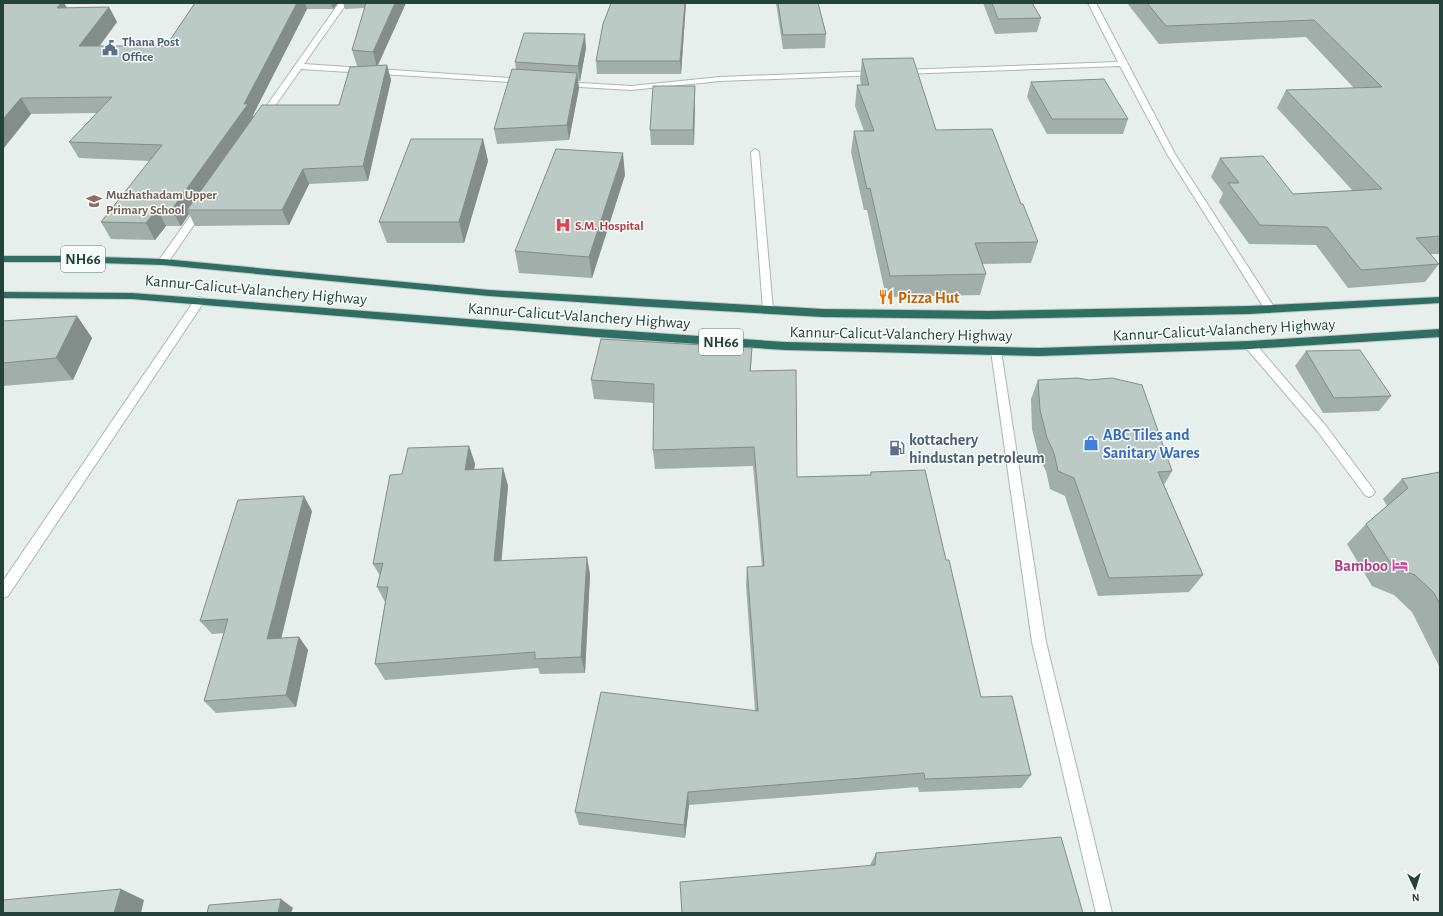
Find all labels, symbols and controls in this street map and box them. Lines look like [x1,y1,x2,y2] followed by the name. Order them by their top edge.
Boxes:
[122,36,180,64] place label: Thana Post Office
[101,39,119,57] public building icon: Thana Post Office
[106,189,217,217] place label: Muzhathadam Upper Primary School
[85,192,103,210] school or university icon: Muzhathadam Upper Primary School
[554,216,572,234] hospital icon: S.M. Hospital
[575,220,644,233] place label: S.M. Hospital
[61,246,105,272] road number: NH66
[144,272,368,309] street label: Kannur-Calicut-Valanchery Highway
[877,288,895,306] restaurant icon: Pizza Hut
[898,290,960,306] place label: Pizza Hut
[467,300,691,333] street label: Kannur-Calicut-Valanchery Highway
[1112,316,1336,345] street label: Kannur-Calicut-Valanchery Highway
[789,324,1013,345] street label: Kannur-Calicut-Valanchery Highway
[699,329,743,355] road number: NH66
[1103,427,1200,462] place label: ABC Tiles and Sanitary Wares
[909,432,1045,466] place label: kottachery hindustan petroleum
[1082,434,1100,452] shop icon: ABC Tiles and Sanitary Wares
[888,439,906,457] fuel station icon: kottachery hindustan petroleum
[1391,556,1409,574] hotel icon: Bamboo
[1334,558,1388,574] place label: Bamboo
[1395,868,1435,908] north arrow
[1411,892,1420,903] text: N

